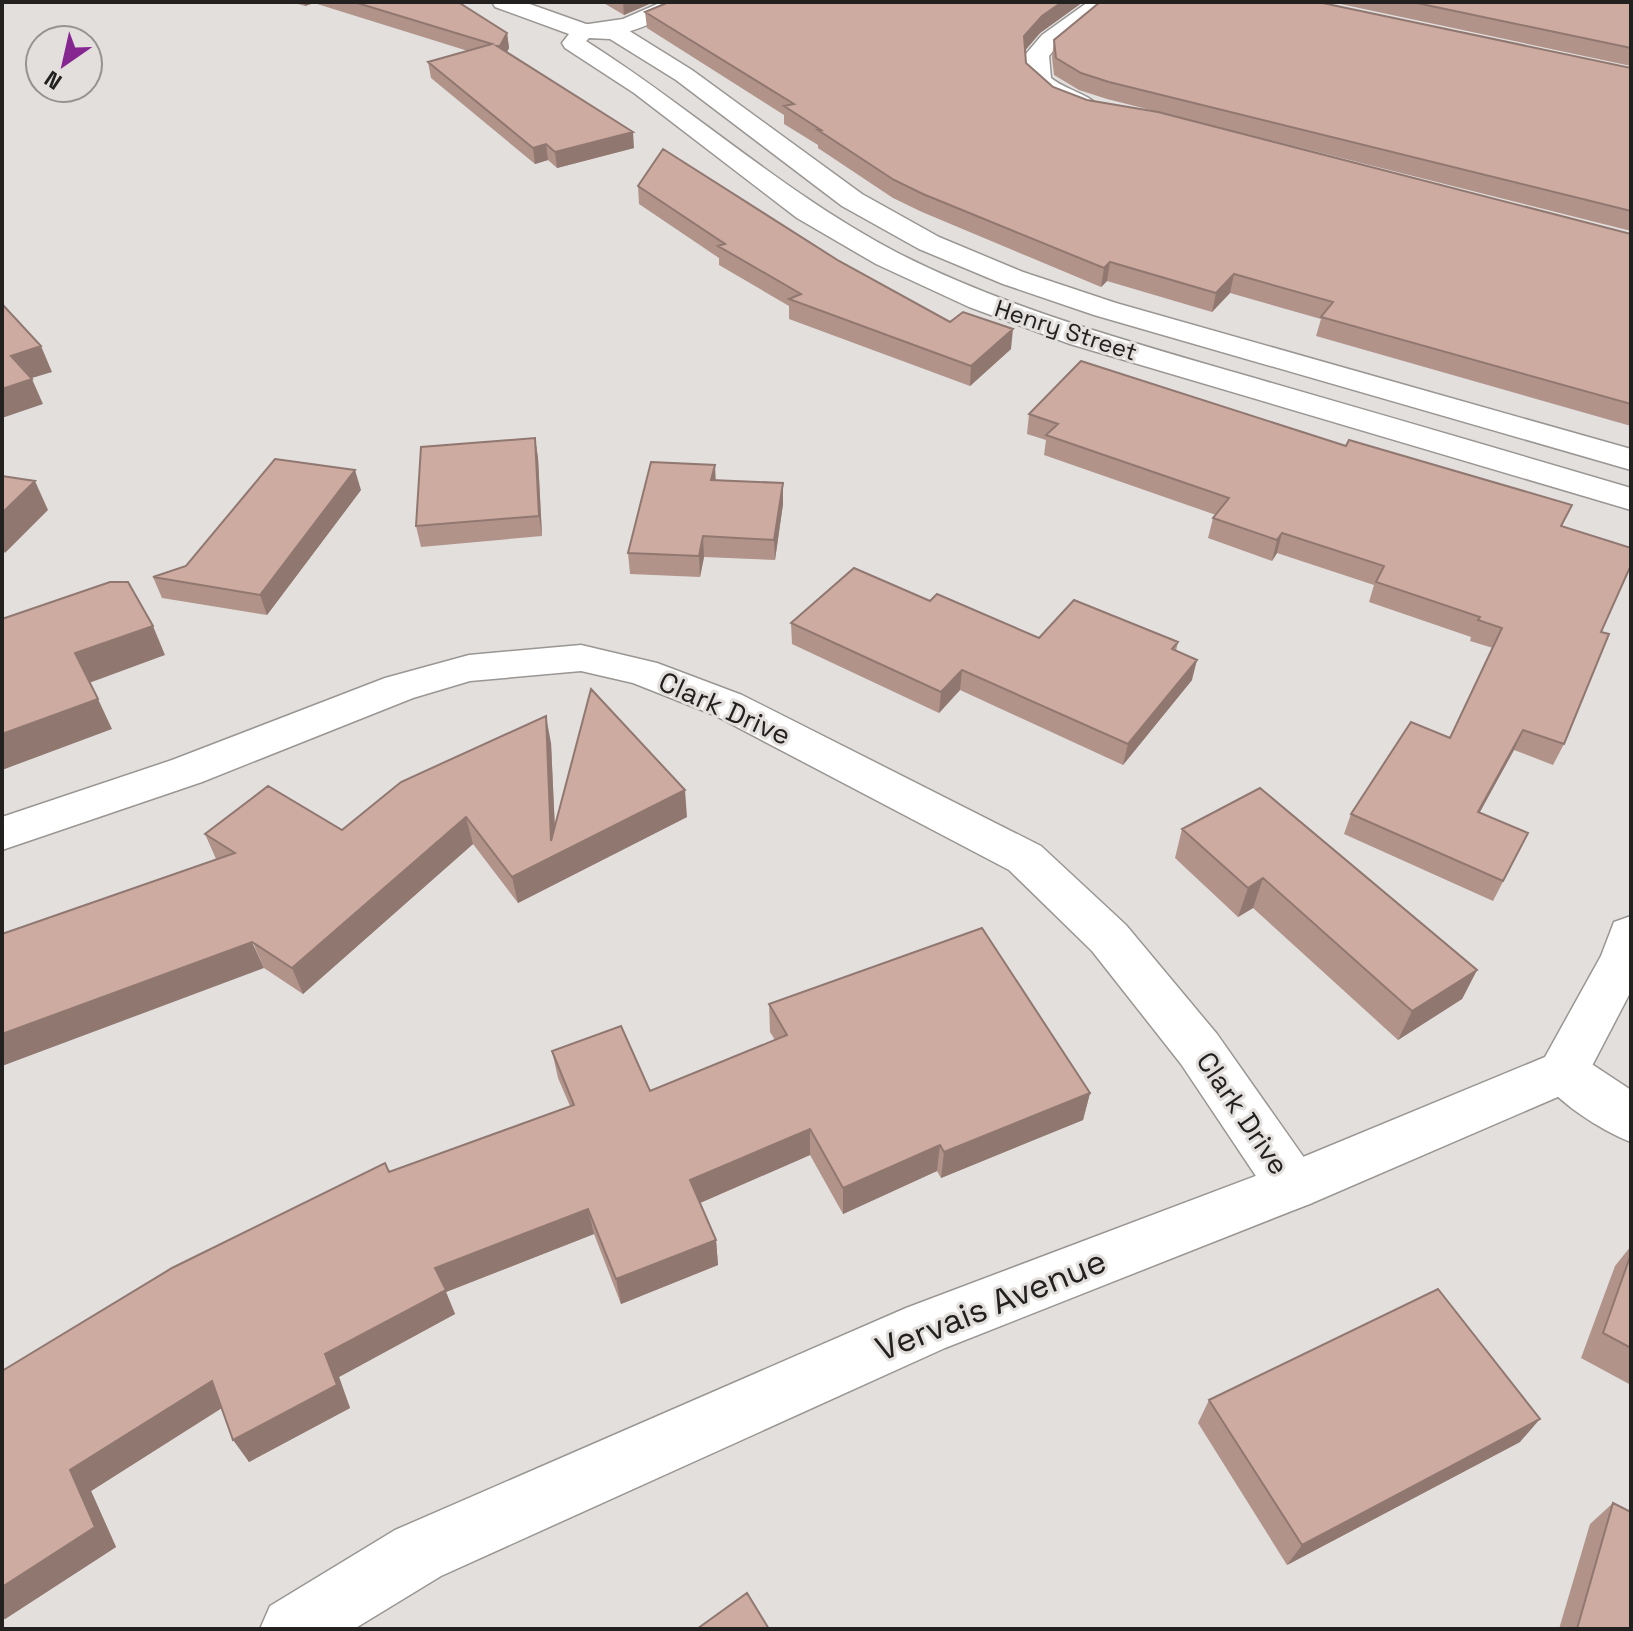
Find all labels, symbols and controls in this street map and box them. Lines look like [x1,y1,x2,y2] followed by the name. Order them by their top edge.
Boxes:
[24,24,104,104] north arrow
[39,65,67,96] text: N
[991,292,1141,368] street label: Henry Street
[653,663,797,753] street label: Clark Drive
[1189,1045,1297,1181] street label: Clark Drive
[870,1239,1112,1371] street label: Vervais Avenue

